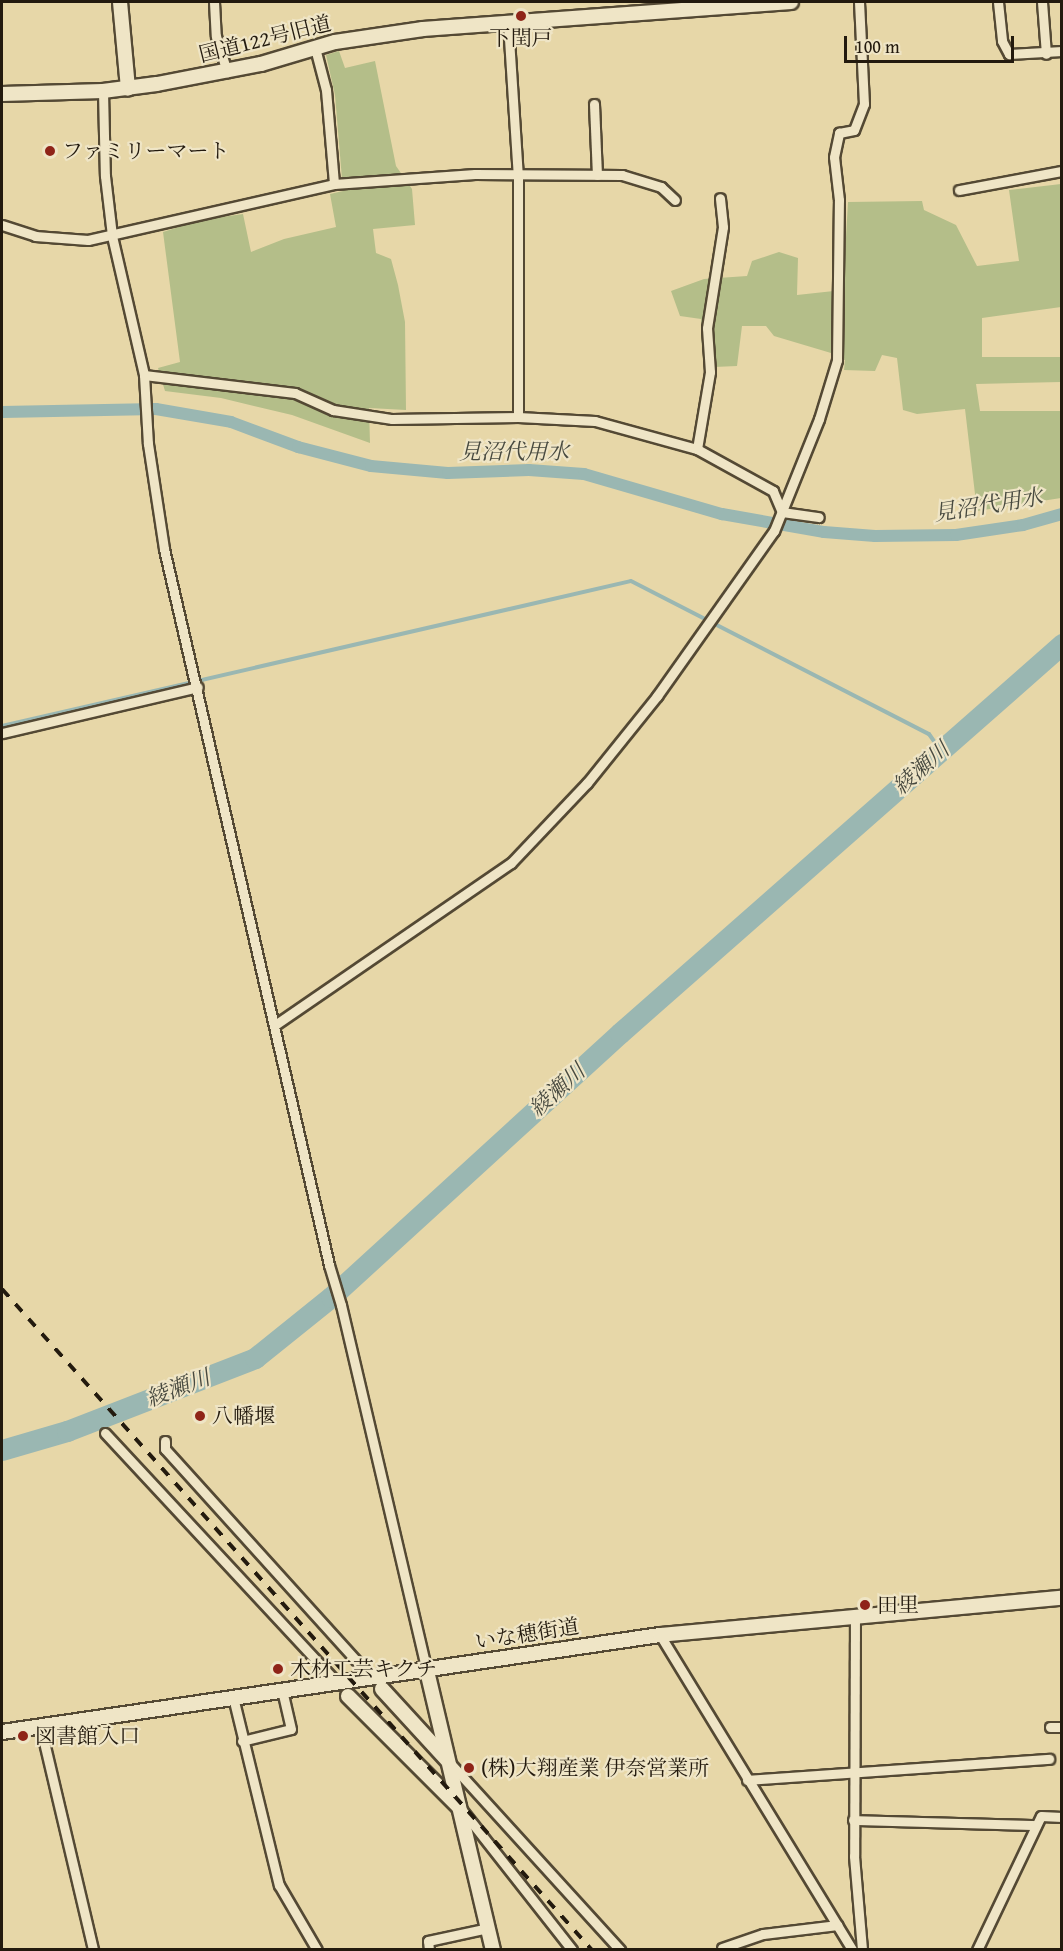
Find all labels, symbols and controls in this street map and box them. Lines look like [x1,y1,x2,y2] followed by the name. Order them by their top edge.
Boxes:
[514,9,528,23] marker: 下閏戸
[196,10,334,68] street label: 国道122号旧道
[847,24,1016,62] scale bar
[490,25,552,51] place label: 下閏戸
[855,33,900,60] text: 100 m
[62,138,230,164] place label: ファミリーマート
[43,144,57,158] marker: ファミリーマート
[459,439,569,465] water label: 見沼代用水
[932,483,1044,527] water label: 見沼代用水
[887,736,955,800] water label: 綾瀬川
[524,1058,590,1122] water label: 綾瀬川
[142,1364,214,1412] water label: 綾瀬川
[212,1403,275,1429] place label: 八幡堰
[193,1409,207,1423] marker: 八幡堰
[877,1592,919,1618] place label: 田里
[858,1598,872,1612] marker: 田里
[473,1613,581,1655] street label: いな穂街道
[290,1656,437,1682] place label: 木材工芸キクチ
[271,1662,285,1676] marker: 木材工芸キクチ
[35,1723,140,1749] place label: 図書館入口
[16,1729,30,1743] marker: 図書館入口
[481,1755,709,1781] place label: (株)大翔産業 伊奈営業所
[462,1761,476,1775] marker: (株)大翔産業 伊奈営業所

